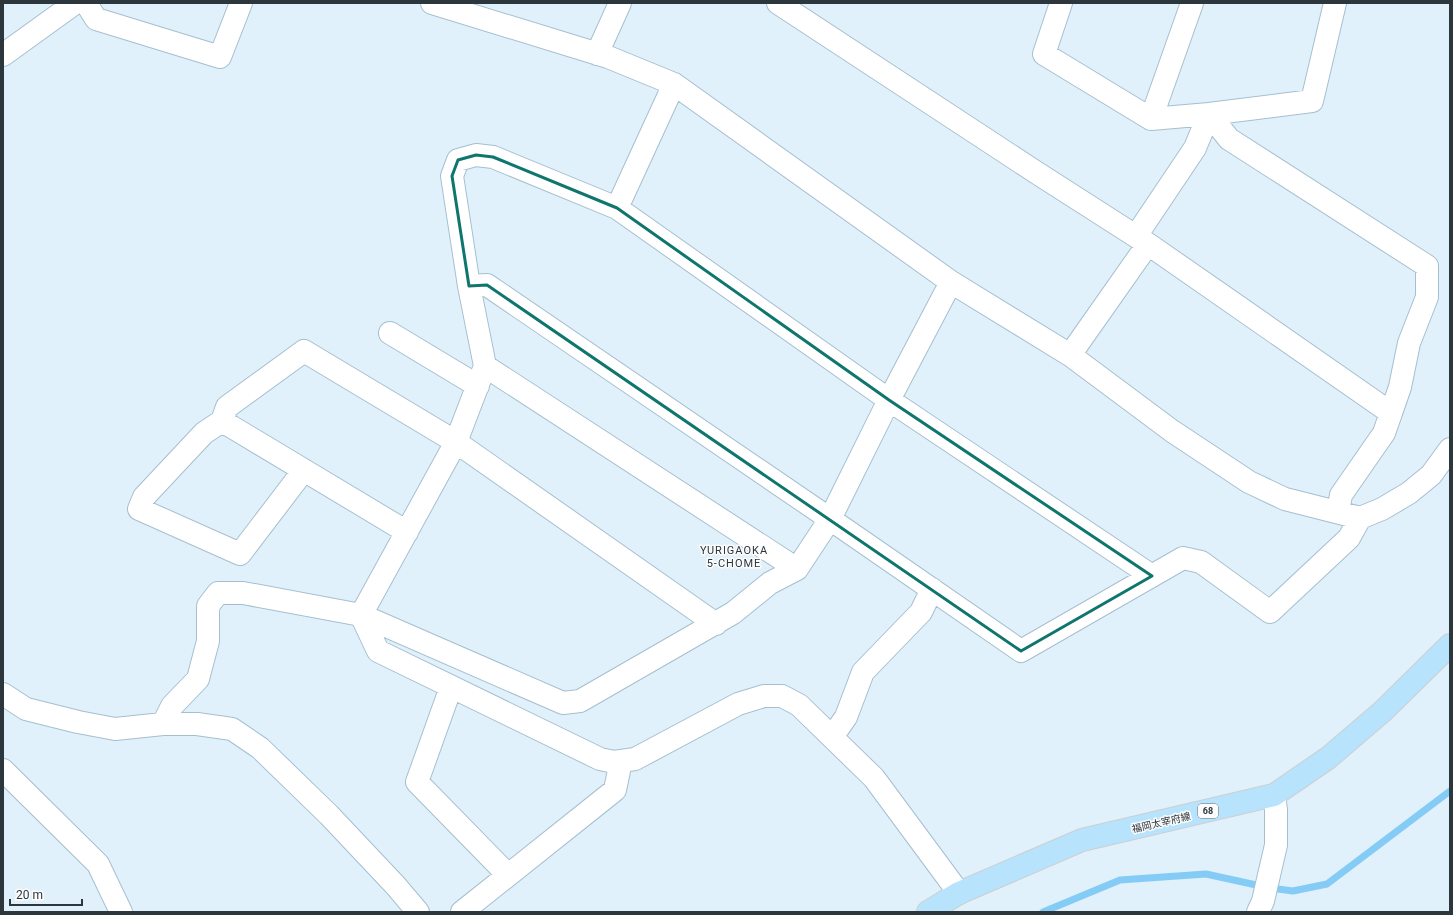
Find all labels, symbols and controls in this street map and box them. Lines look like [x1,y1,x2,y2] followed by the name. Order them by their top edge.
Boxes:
[700,544,768,570] district label: YURIGAOKA 5-CHOME
[1198,804,1218,818] road number: 68
[1131,810,1192,835] street label: 福岡太宰府線
[10,881,82,907] scale bar
[16,888,43,902] text: 20 m

